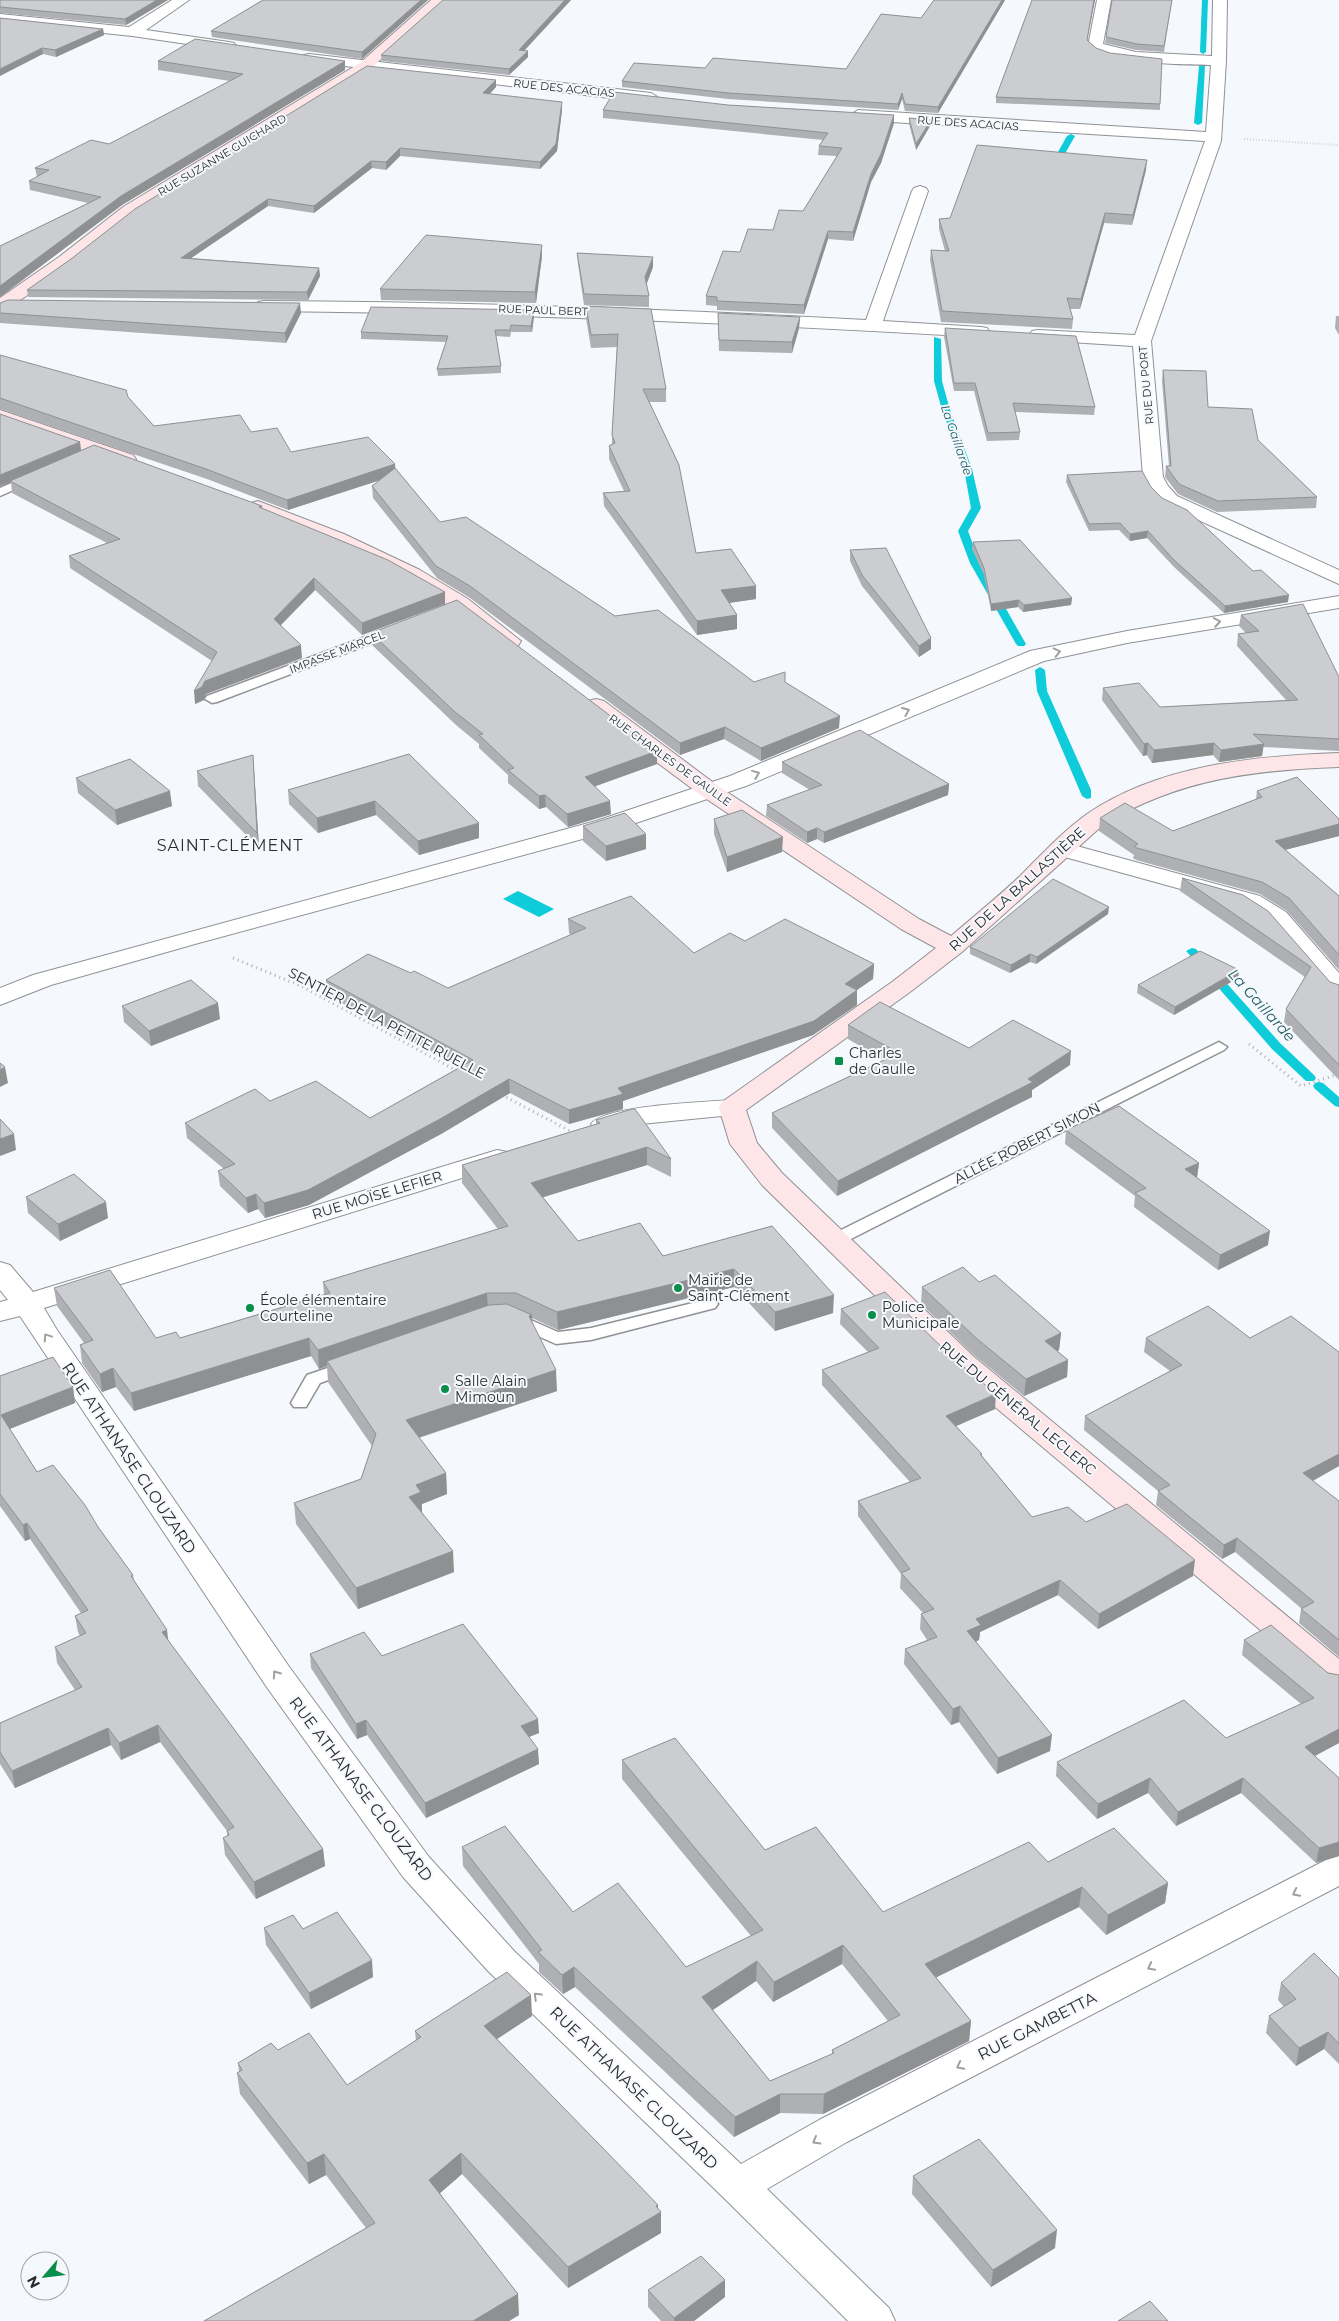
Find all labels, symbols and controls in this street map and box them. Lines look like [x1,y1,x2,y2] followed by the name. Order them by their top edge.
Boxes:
[513,76,616,100] street label: RUE DES ACACIAS
[155,111,289,199] street label: RUE SUZANNE GUICHARD
[917,112,1020,134] street label: RUE DES ACACIAS
[498,301,589,319] street label: RUE PAUL BERT
[1136,344,1156,425] street label: RUE DU PORT
[938,403,976,477] water label: La Gaillarde
[1212,618,1221,628] one-way arrow
[287,627,387,677] street label: IMPASSE MARCEL
[1052,647,1061,658] one-way arrow
[901,706,910,717] one-way arrow
[606,711,734,809] street label: RUE CHARLES DE GAULLE
[751,769,760,780] one-way arrow
[945,823,1089,955] street label: RUE DE LA BALLASTIÈRE
[157,836,303,855] district label: SAINT-CLÉMENT
[285,963,489,1083] street label: SENTIER DE LA PETITE RUELLE
[1224,964,1300,1046] water label: La Gaillarde
[849,1044,915,1078] place label: Charles de Gaulle
[833,1055,845,1067] marker: Charles de Gaulle
[951,1098,1103,1188] street label: ALLÉE ROBERT SIMON
[310,1167,444,1223] street label: RUE MOÏSE LEFIER
[688,1271,790,1305] place label: Mairie de Saint-Clément
[672,1282,684,1294] marker: Mairie de Saint-Clément
[260,1291,386,1325] place label: École élémentaire Courteline
[882,1298,959,1332] place label: Police Municipale
[244,1302,256,1314] marker: École élémentaire Courteline
[866,1309,878,1321] marker: Police Municipale
[44,1333,53,1343] one-way arrow
[936,1337,1100,1479] street label: RUE DU GÉNÉRAL LECLERC
[58,1359,200,1557] street label: RUE ATHANASE CLOUZARD
[455,1372,527,1406] place label: Salle Alain Mimoun
[439,1383,451,1395] marker: Salle Alain Mimoun
[273,1670,282,1680] one-way arrow
[285,1693,437,1885] street label: RUE ATHANASE CLOUZARD
[1292,1887,1301,1897] one-way arrow
[1147,1961,1156,1971] one-way arrow
[975,1988,1100,2064] street label: RUE GAMBETTA
[534,1993,543,2002] one-way arrow
[546,2003,722,2173] street label: RUE ATHANASE CLOUZARD
[956,2060,965,2070] one-way arrow
[813,2135,822,2145] one-way arrow
[20,2251,70,2301] north arrow
[23,2273,44,2291] text: N

